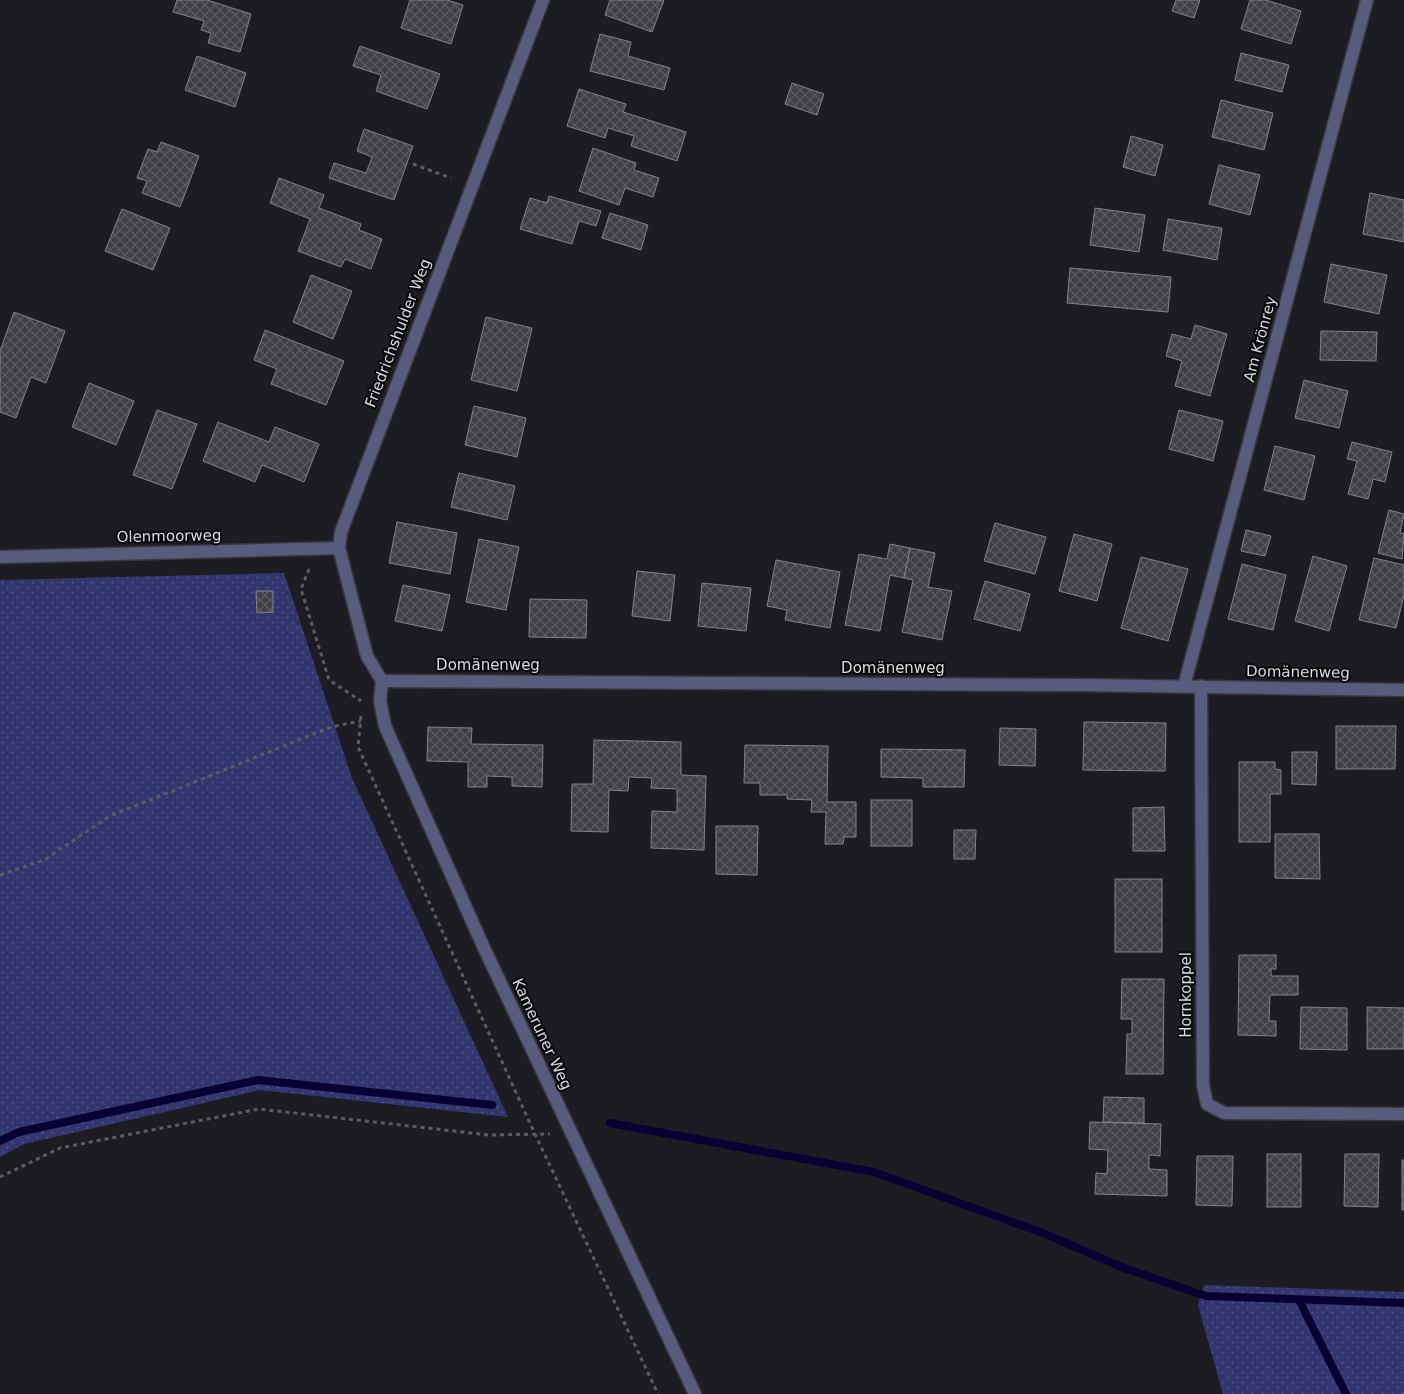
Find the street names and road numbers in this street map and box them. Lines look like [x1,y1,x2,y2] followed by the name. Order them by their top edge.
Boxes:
[361,256,435,410] street label: Friedrichshulder Weg
[1240,294,1280,384] street label: Am Krönrey
[116,526,222,546] street label: Olenmoorweg
[436,656,540,674] street label: Domänenweg
[841,659,945,677] street label: Domänenweg
[1246,662,1350,682] street label: Domänenweg
[1177,952,1195,1038] street label: Hornkoppel
[508,976,576,1092] street label: Kameruner Weg

